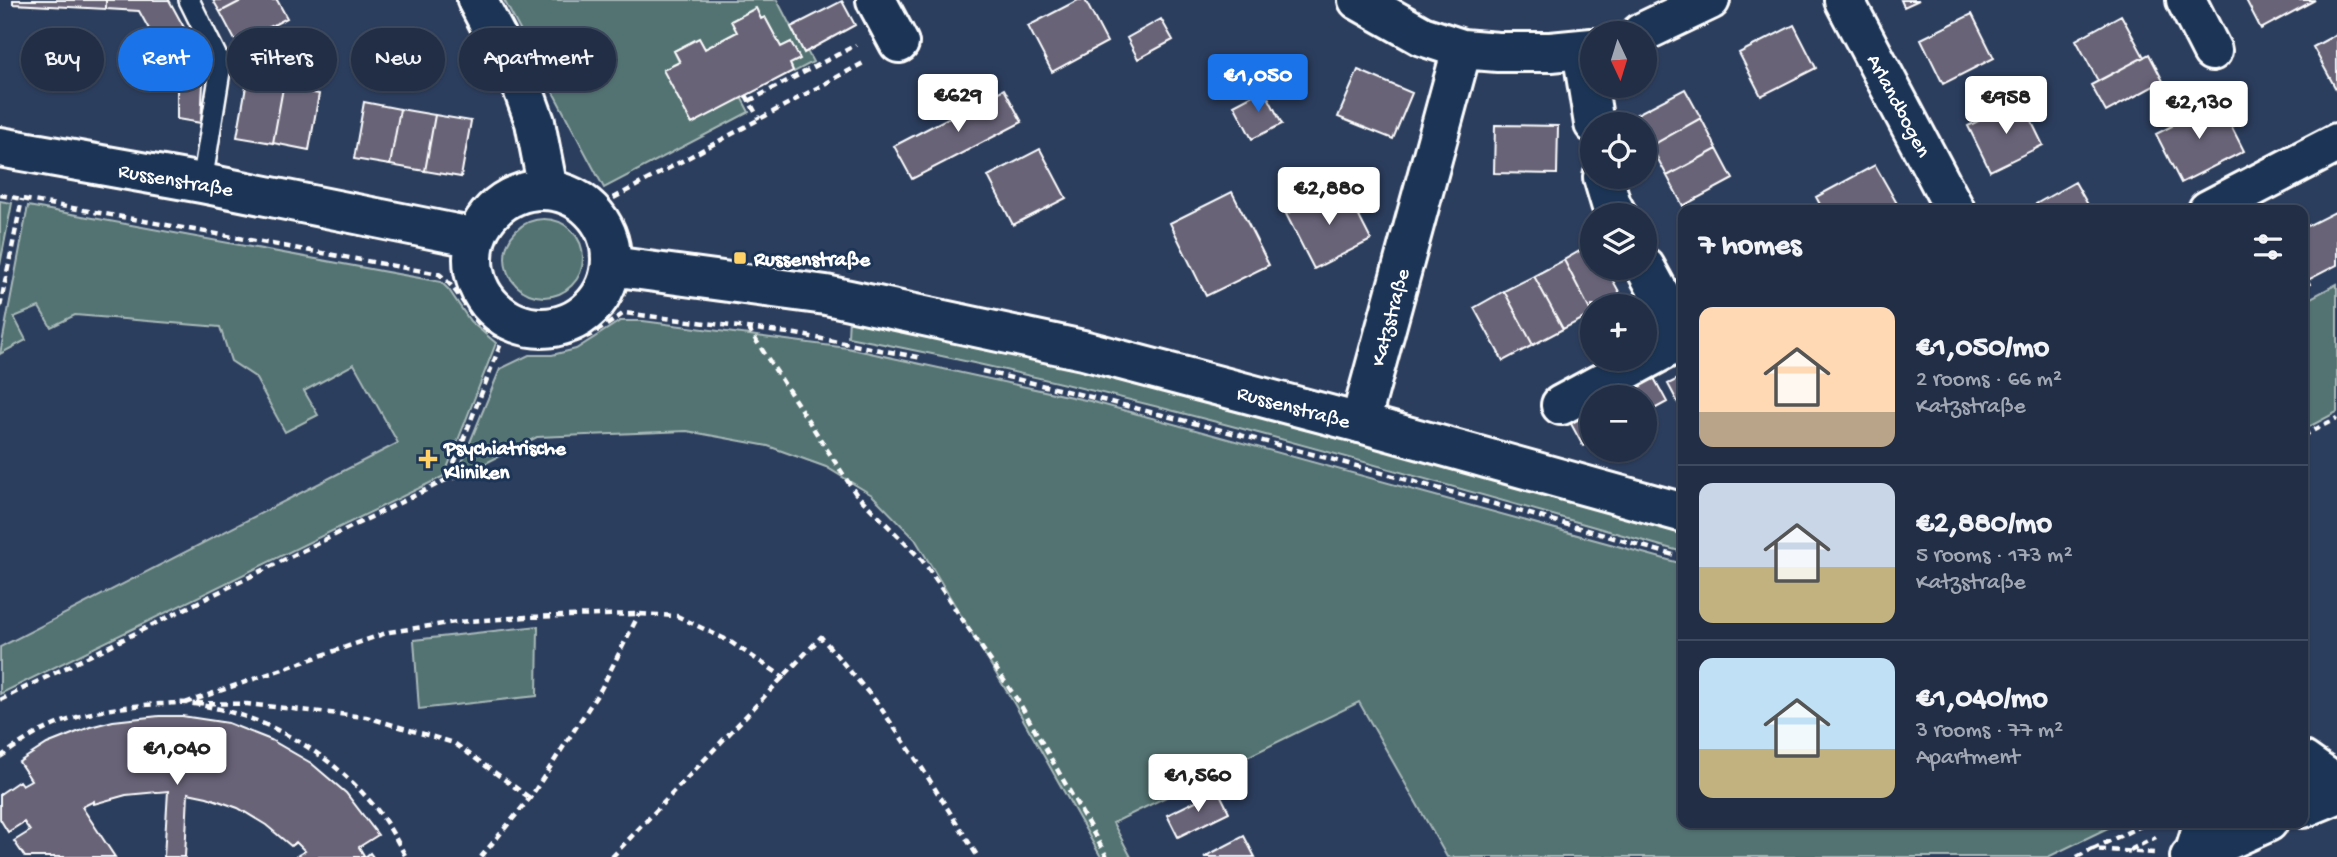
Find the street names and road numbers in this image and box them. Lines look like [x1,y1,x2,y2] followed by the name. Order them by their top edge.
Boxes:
[1859,51,1935,162] street label: Arlandbogen
[116,160,236,205] street label: Russenstraße
[1367,265,1418,369] street label: Katzstraße
[1234,382,1354,437] street label: Russenstraße

